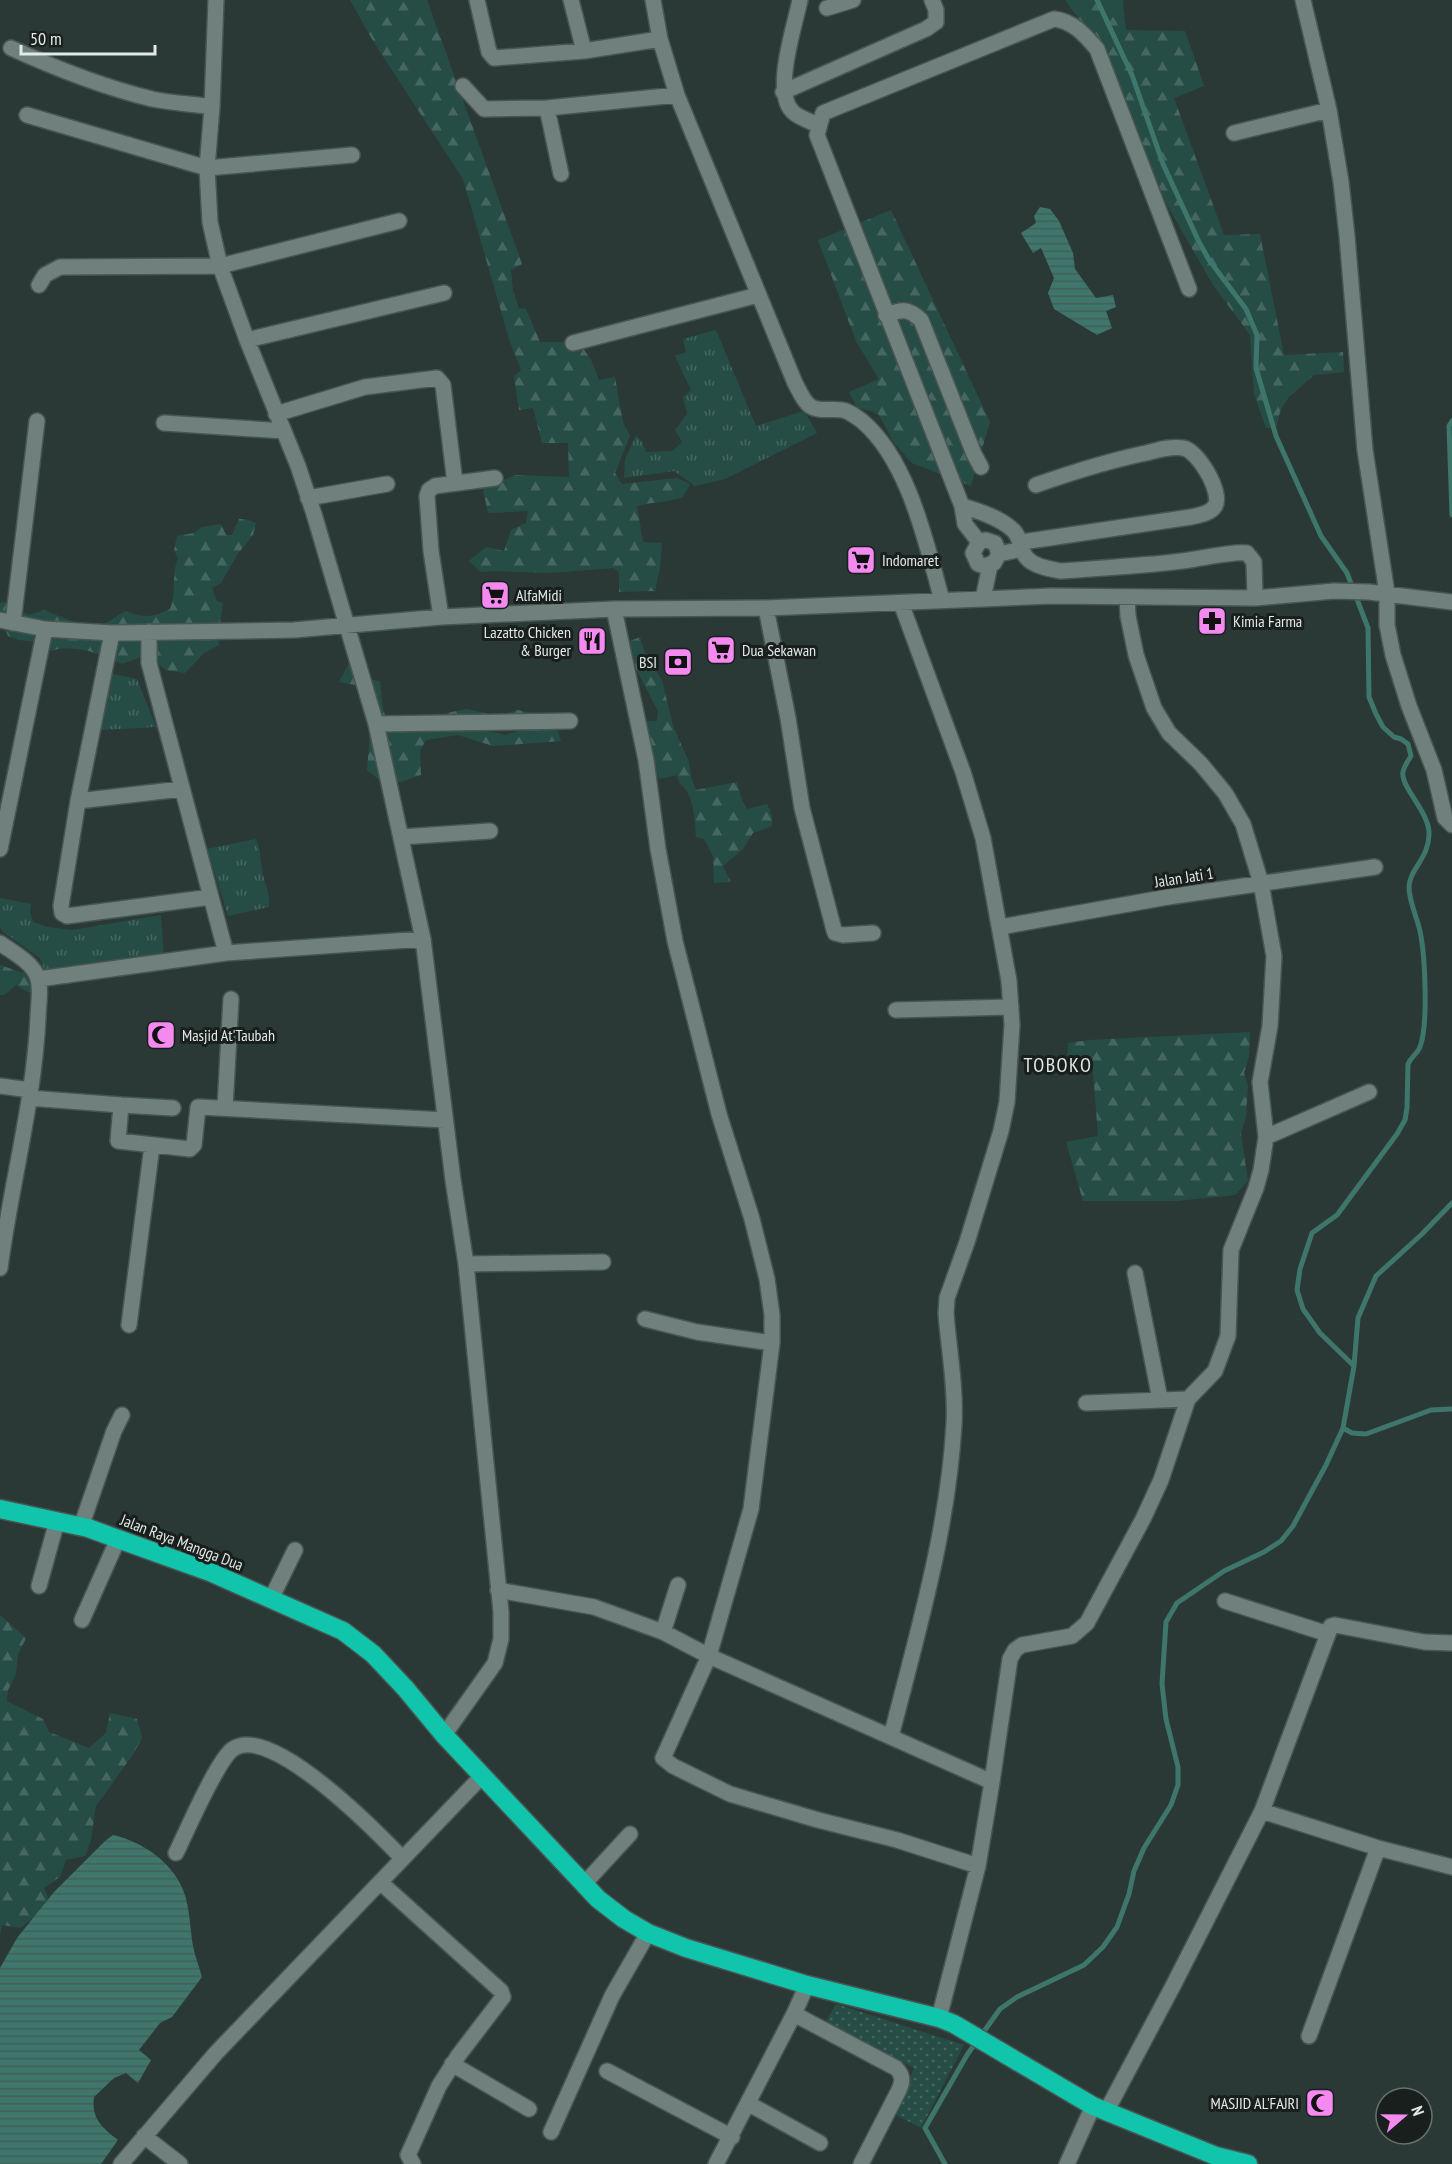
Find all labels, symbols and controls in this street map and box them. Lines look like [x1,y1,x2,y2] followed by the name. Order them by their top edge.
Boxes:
[21,18,154,56] scale bar
[30,27,62,50] text: 50 m
[845,544,877,576] supermarket icon: Indomaret
[882,550,939,570] place label: Indomaret
[479,579,511,611] supermarket icon: AlfaMidi
[516,585,562,605] place label: AlfaMidi
[1196,605,1228,637] pharmacy icon: Kimia Farma
[1233,611,1302,631] place label: Kimia Farma
[484,622,572,660] place label: Lazatto Chicken & Burger
[576,625,608,657] restaurant icon: Lazatto Chicken & Burger
[705,634,737,666] supermarket icon: Dua Sekawan
[742,640,816,660] place label: Dua Sekawan
[662,646,694,678] bank icon: BSI
[639,652,657,672] place label: BSI
[1152,862,1215,892] street label: Jalan Jati 1
[145,1019,177,1051] mosque icon: Masjid At'Taubah
[182,1025,275,1045] place label: Masjid At'Taubah
[1023,1052,1093,1078] district label: TOBOKO
[117,1509,246,1575] street label: Jalan Raya Mangga Dua
[1374,2086,1434,2146] north arrow
[1304,2087,1336,2119] mosque icon: MASJID AL'FAJRI
[1211,2093,1299,2113] place label: MASJID AL'FAJRI
[1407,2103,1429,2118] text: N

